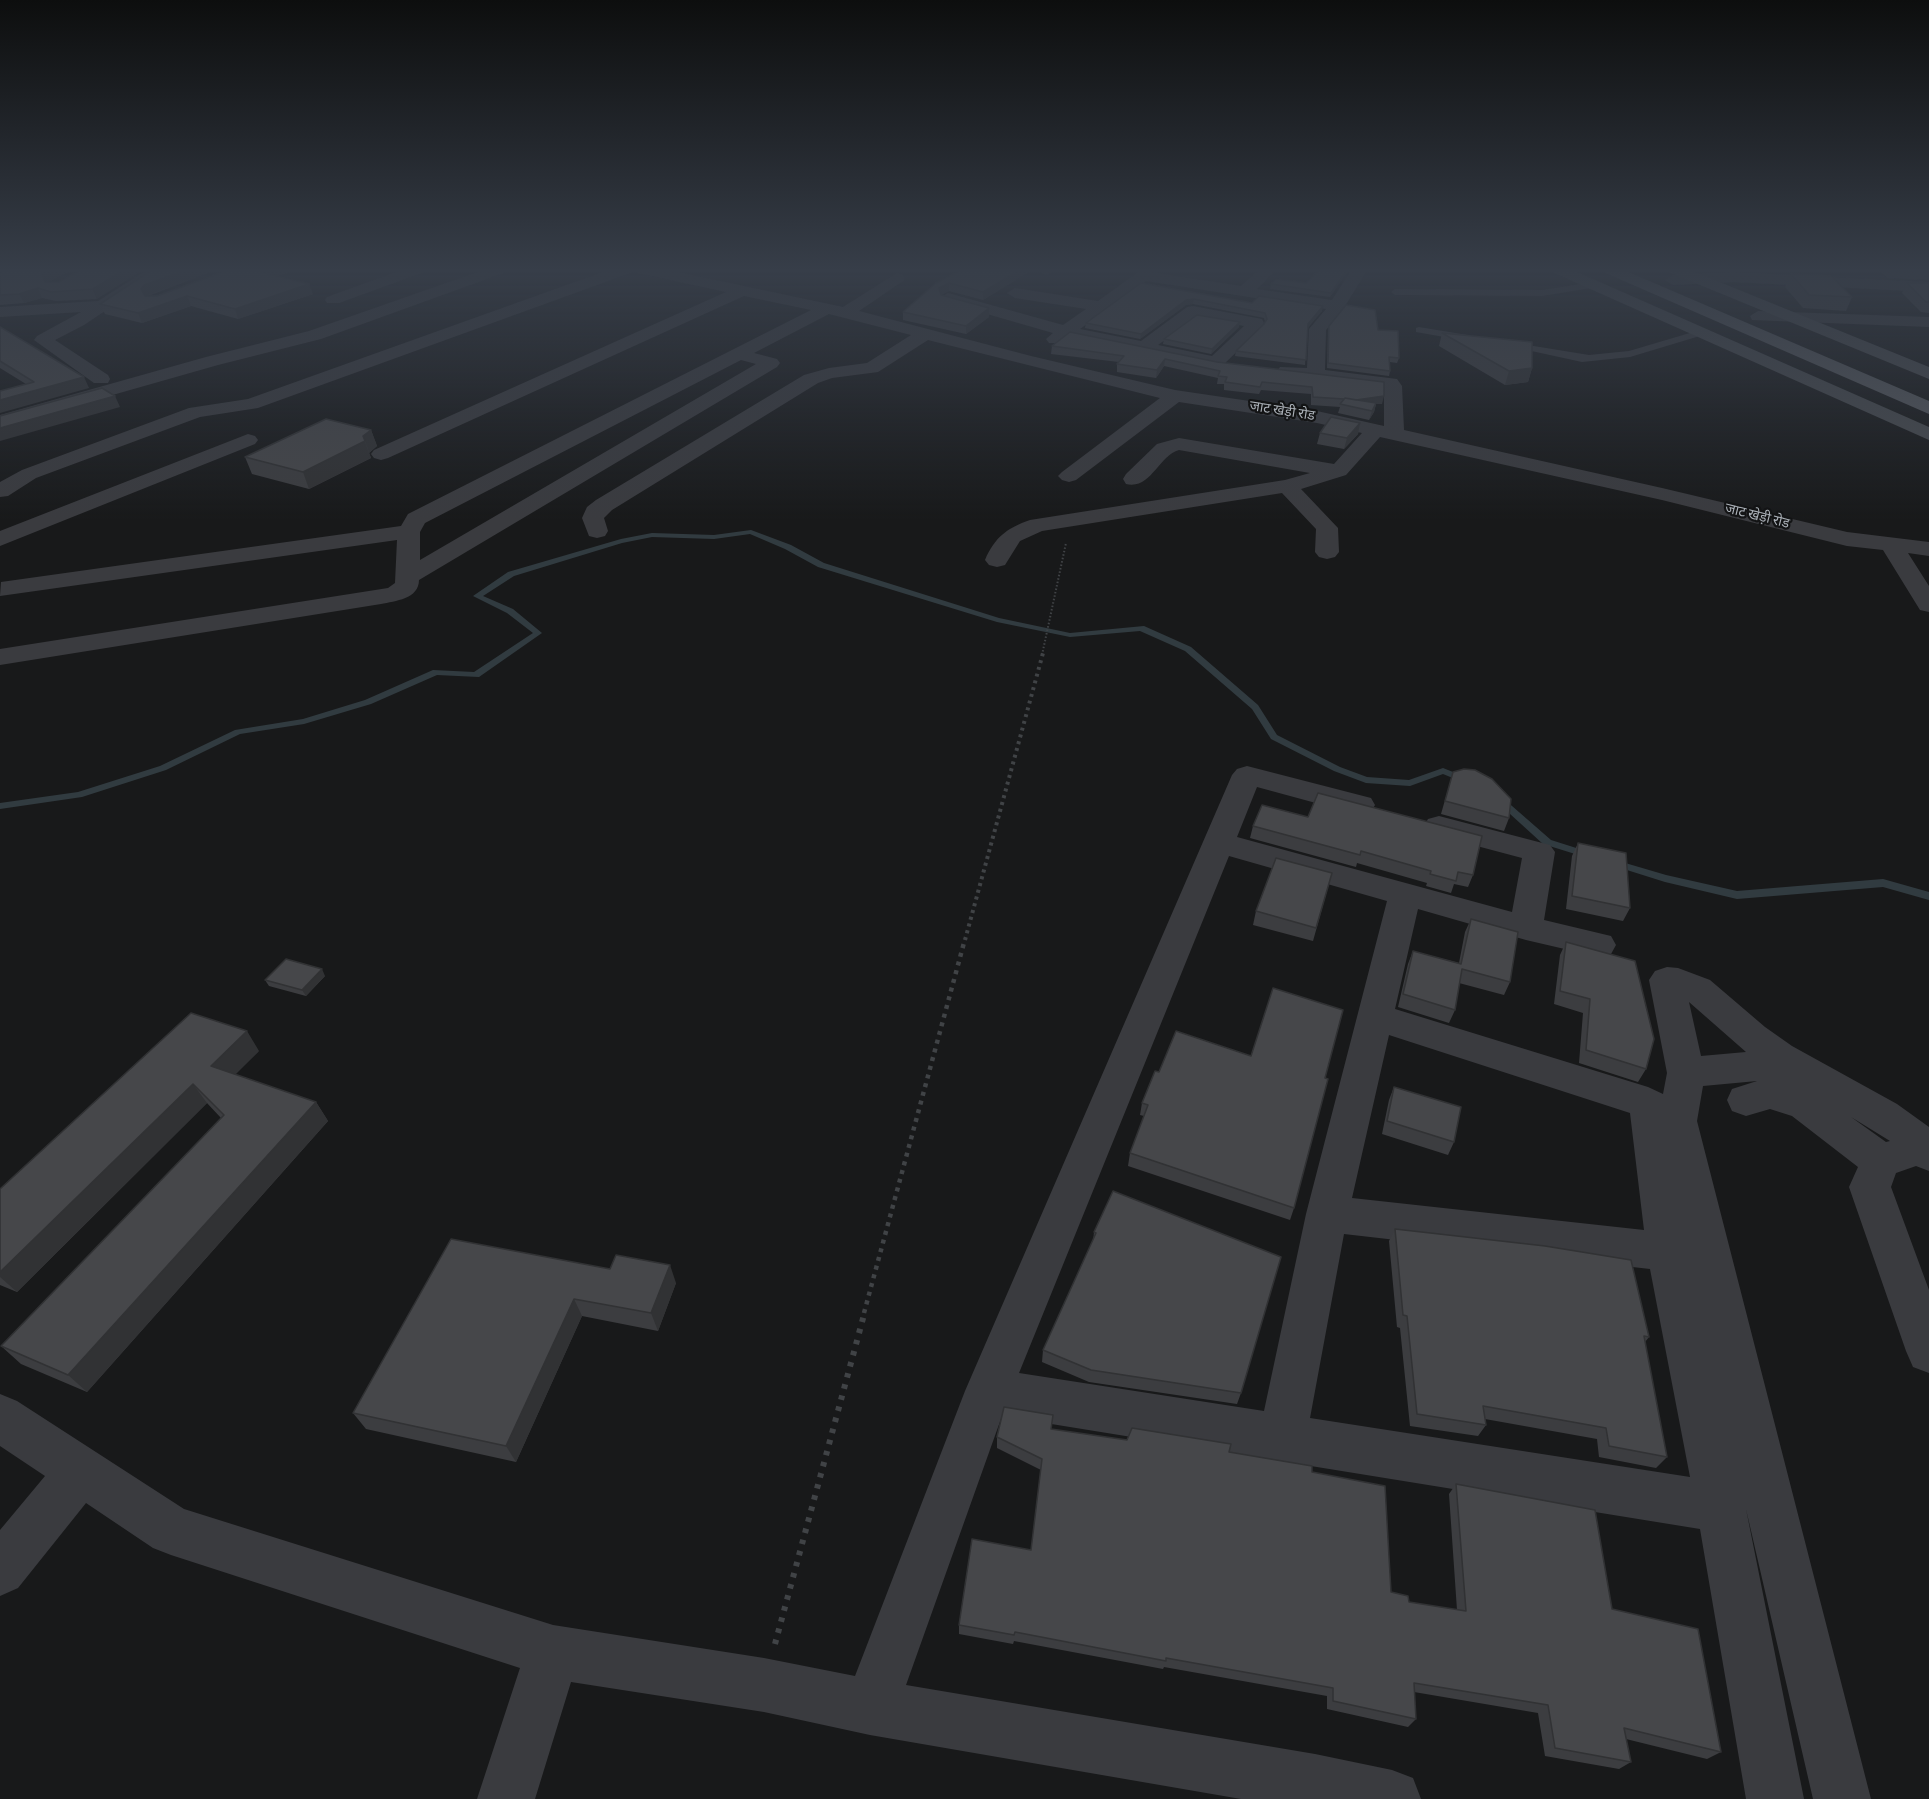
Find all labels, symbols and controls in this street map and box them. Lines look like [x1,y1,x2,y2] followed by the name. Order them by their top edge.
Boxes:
[1248,399,1316,425] street label: जाट खेड़ी रोड
[1723,501,1791,533] street label: जाट खेड़ी रोड

